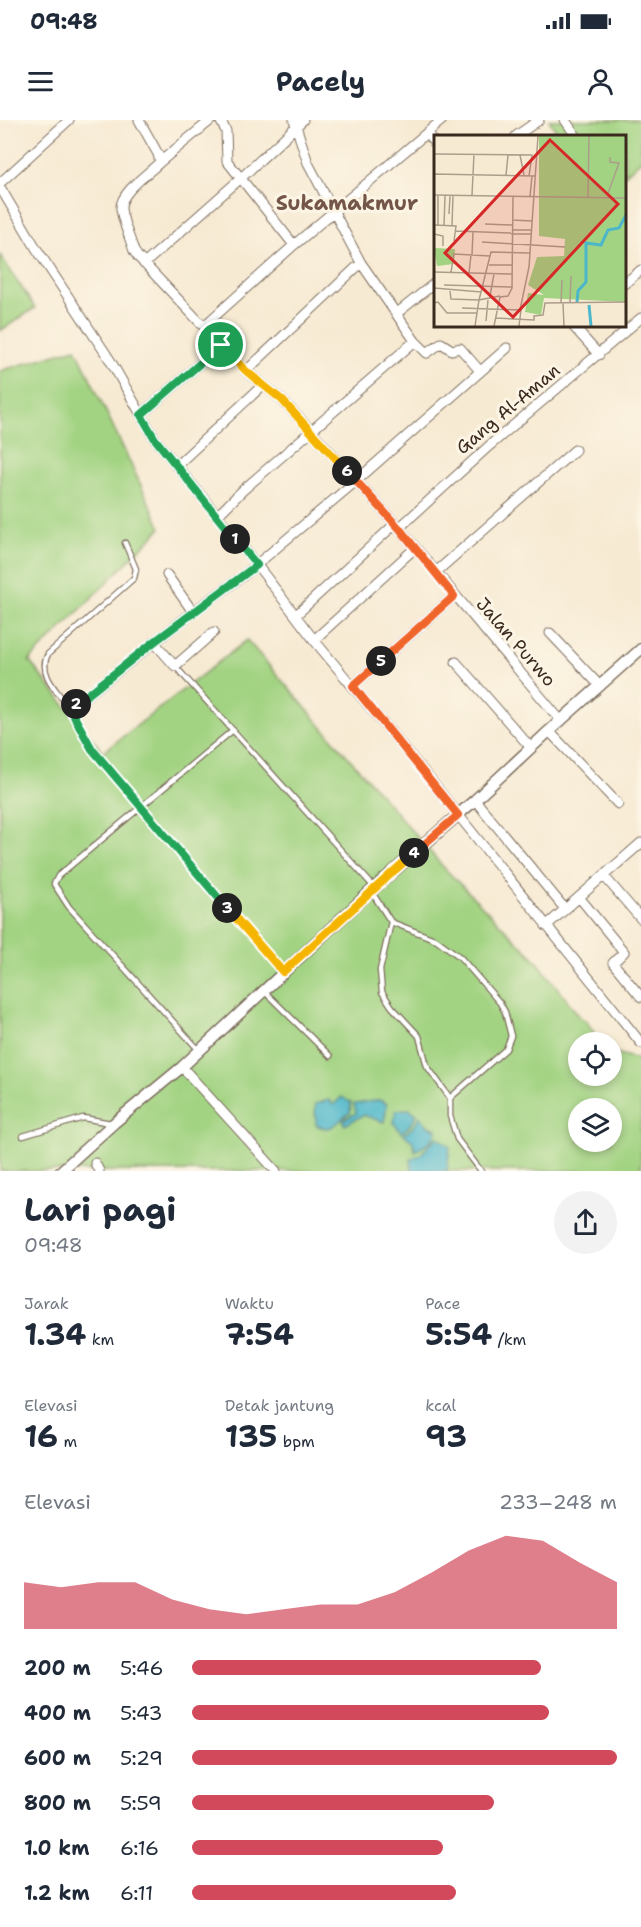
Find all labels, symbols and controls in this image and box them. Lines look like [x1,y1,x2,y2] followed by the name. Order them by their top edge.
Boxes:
[30,7,98,36] text: 09:48
[276,63,365,100] text: Pacely
[24,65,57,98] icon: menu
[584,65,617,98] icon: person
[434,135,626,327] inset map
[276,189,418,217] district label: Sukamakmur
[195,319,246,370] pin
[204,328,237,361] icon: arrive
[451,358,565,460] street label: Gang Al-Aman
[332,456,362,486] pin: 6
[341,460,353,481] text: 6
[220,524,250,554] pin: 1
[231,528,239,549] text: 1
[471,592,561,692] street label: Jalan Purwo
[366,646,396,676] pin: 5
[376,650,386,671] text: 5
[61,689,91,719] pin: 2
[70,693,82,714] text: 2
[399,838,429,868] pin: 4
[408,842,420,863] text: 4
[212,893,242,923] pin: 3
[221,897,233,918] text: 3
[568,1032,622,1152] map controls
[568,1032,622,1086] button: locate
[568,1098,622,1152] button: layers
[24,1187,176,1232] text: Lari pagi
[554,1191,617,1254] button: share
[24,1232,83,1258] text: 09:48
[24,1293,69,1314] text: Jarak
[225,1293,274,1314] text: Waktu
[425,1293,461,1314] text: Pace
[24,1314,86,1355] text: 1.34
[225,1314,294,1355] text: 7:54
[425,1314,492,1355] text: 5:54
[86,1329,114,1350] text: km
[492,1329,526,1350] text: /km
[24,1395,78,1416] text: Elevasi
[225,1395,334,1416] text: Detak jantung
[425,1395,456,1416] text: kcal
[24,1416,58,1457] text: 16
[225,1416,277,1457] text: 135
[425,1416,467,1457] text: 93
[58,1431,77,1452] text: m
[277,1431,315,1452] text: bpm
[24,1489,91,1515] text: Elevasi
[499,1489,617,1515] text: 233–248 m
[24,1655,91,1681] text: 200 m
[120,1655,163,1681] text: 5:46
[24,1700,91,1726] text: 400 m
[120,1700,162,1726] text: 5:43
[24,1745,91,1771] text: 600 m
[120,1745,163,1771] text: 5:29
[24,1790,91,1816] text: 800 m
[120,1790,162,1816] text: 5:59
[24,1835,89,1861] text: 1.0 km
[120,1835,159,1861] text: 6:16
[24,1880,90,1906] text: 1.2 km
[120,1880,153,1906] text: 6:11

